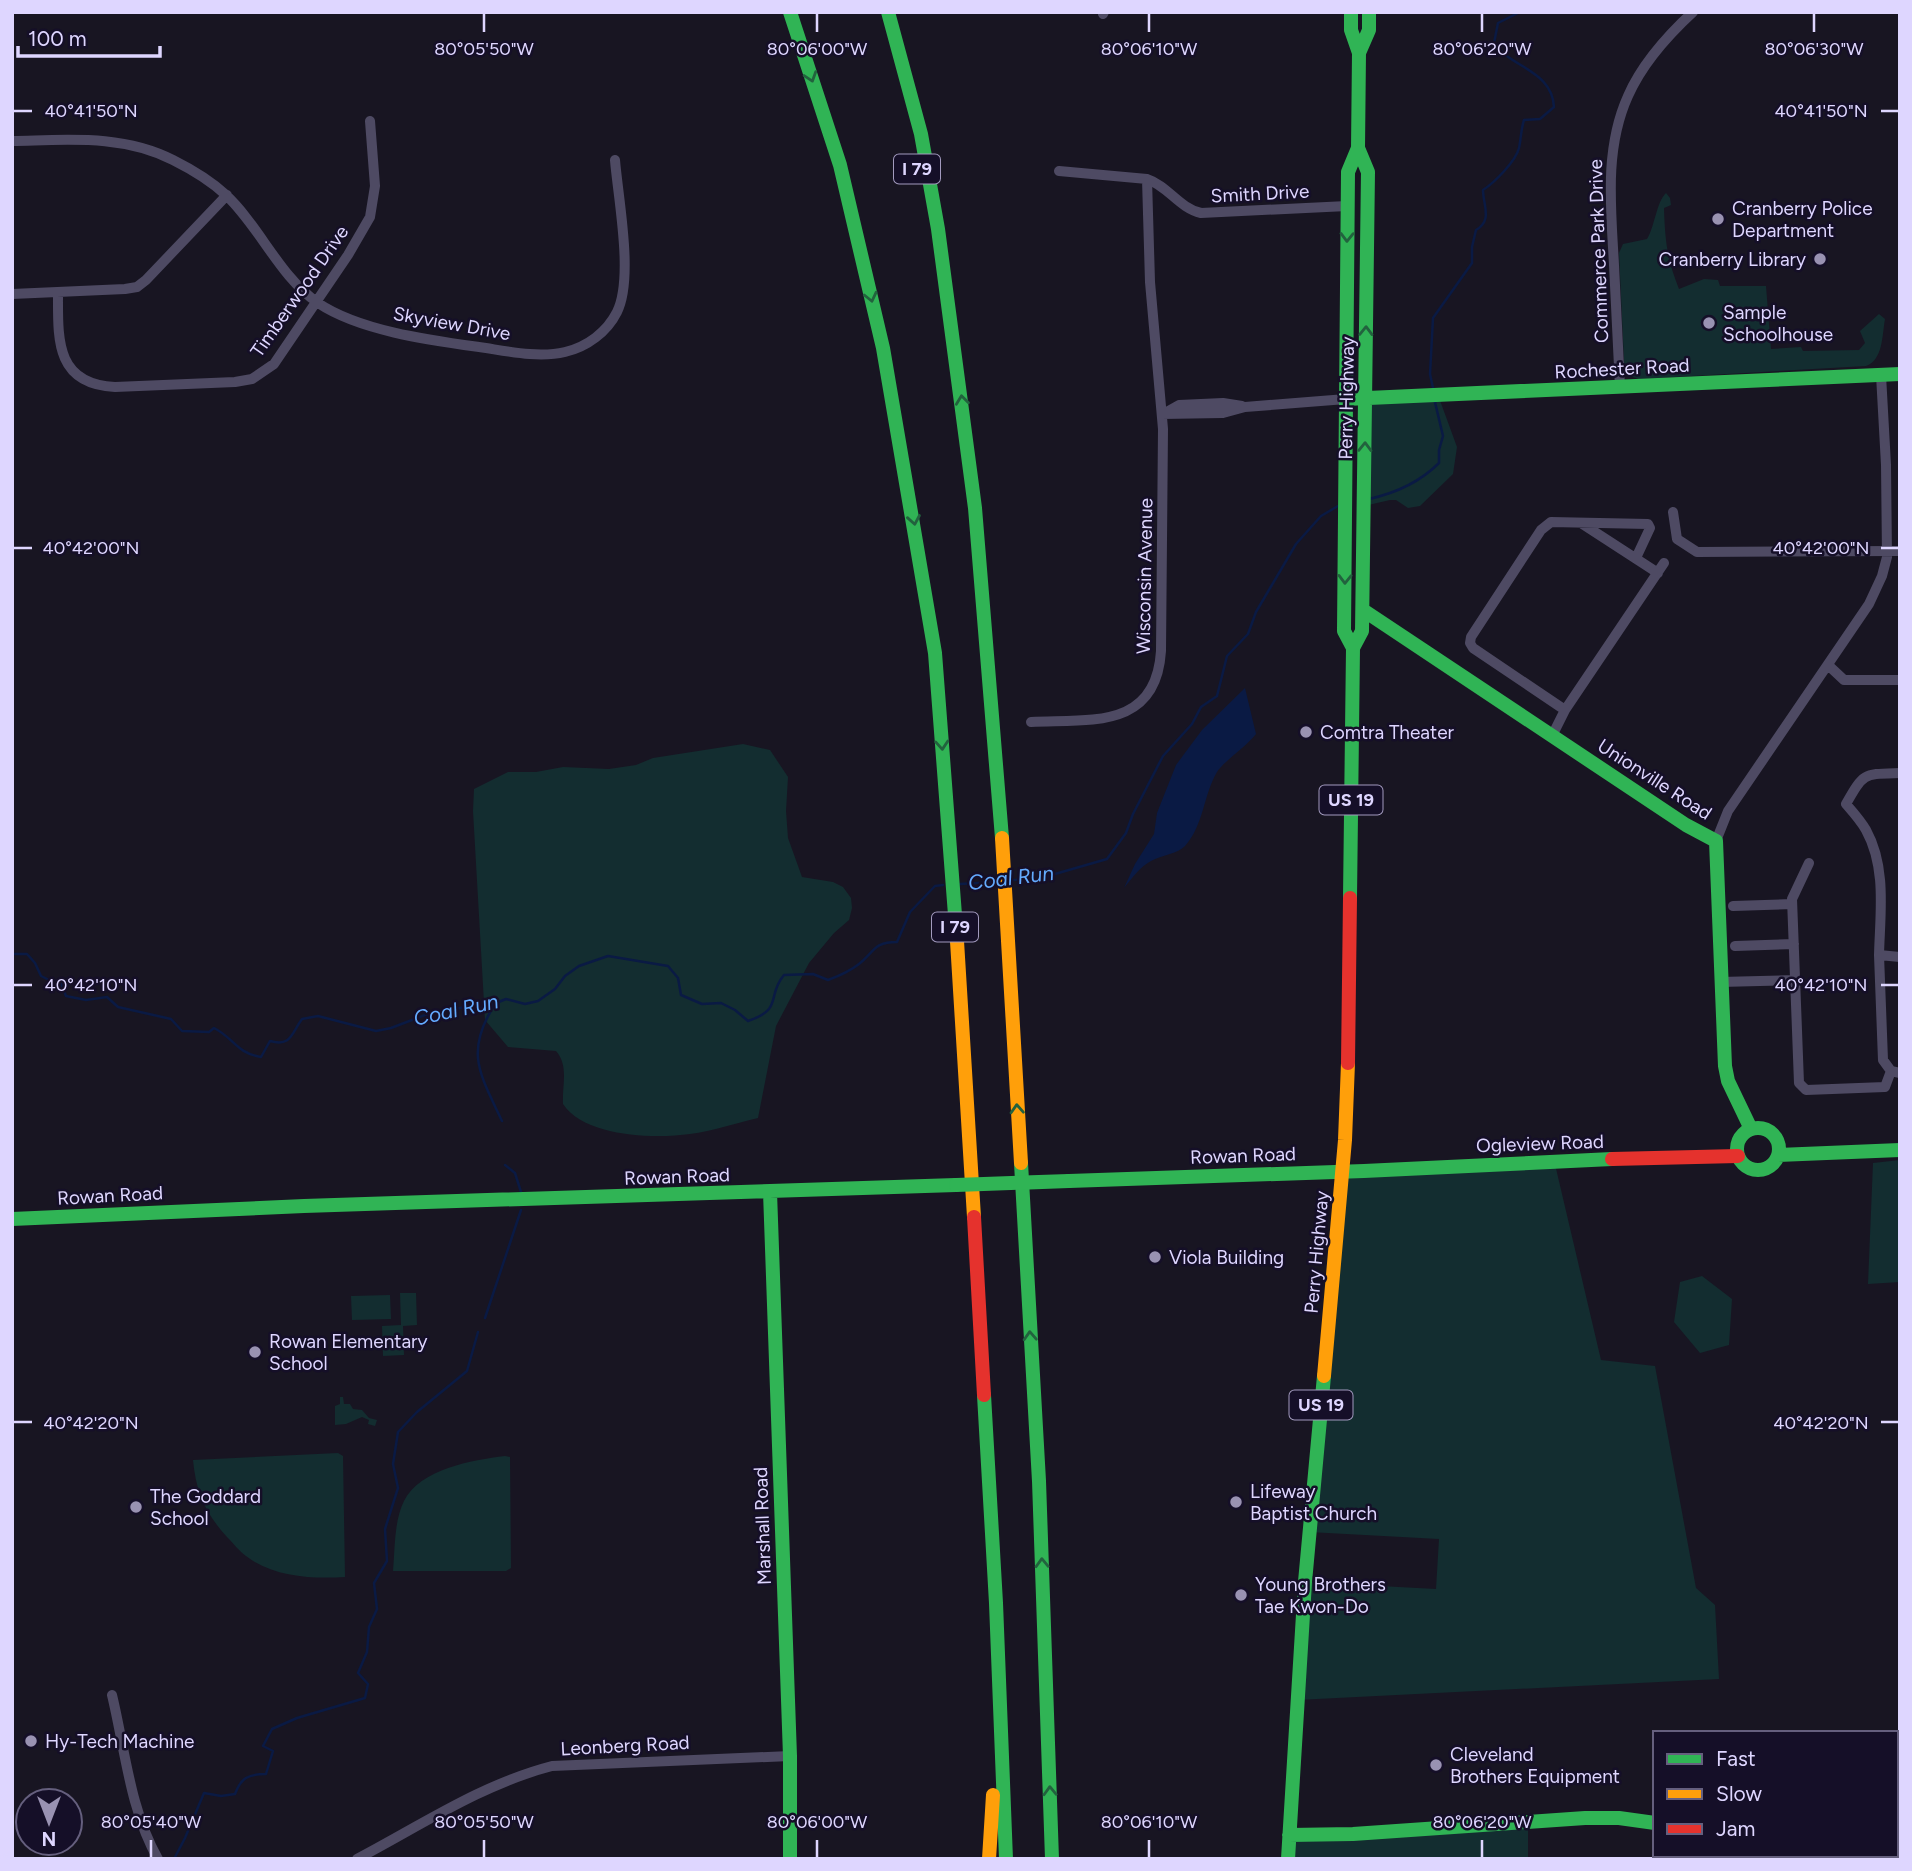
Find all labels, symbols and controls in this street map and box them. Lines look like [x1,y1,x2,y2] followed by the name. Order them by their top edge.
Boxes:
[18,14,159,58] scale bar
[28,26,87,51] text: 100 m
[434,38,535,60] text: 80°05'50"W
[767,38,868,60] text: 80°06'00"W
[1101,38,1198,60] text: 80°06'10"W
[1432,38,1532,60] text: 80°06'20"W
[1765,38,1864,60] text: 80°06'30"W
[803,71,817,83] one-way arrow
[44,100,138,122] text: 40°41'50"N
[1774,100,1868,122] text: 40°41'50"N
[894,154,940,184] road number: I 79
[1584,159,1613,343] street label: Commerce Park Drive
[1210,179,1310,208] street label: Smith Drive
[1732,197,1873,242] place label: Cranberry Police Department
[1710,211,1726,227] marker: Cranberry Police Department
[245,221,353,362] street label: Timberwood Drive
[1339,232,1355,243] one-way arrow
[1659,248,1806,271] place label: Cranberry Library
[1812,251,1828,267] marker: Cranberry Library
[863,290,877,302] one-way arrow
[1723,301,1833,346] place label: Sample Schoolhouse
[391,302,512,345] street label: Skyview Drive
[1701,315,1717,331] marker: Sample Schoolhouse
[1358,325,1374,335] one-way arrow
[1334,336,1359,460] street label: Perry Highway
[1554,353,1690,384] street label: Rochester Road
[954,394,969,406] one-way arrow
[1357,442,1373,452] one-way arrow
[1132,498,1157,654] street label: Wisconsin Avenue
[905,514,920,526] one-way arrow
[43,537,139,559] text: 40°42'00"N
[1773,537,1869,559] text: 40°42'00"N
[1337,574,1353,585] one-way arrow
[1320,721,1455,744] place label: Comtra Theater
[1298,724,1314,740] marker: Comtra Theater
[1593,734,1716,825] street label: Unionville Road
[934,740,949,751] one-way arrow
[1320,786,1382,814] road number: US 19
[967,860,1055,895] water label: Coal Run
[932,912,978,942] road number: I 79
[45,974,137,996] text: 40°42'10"N
[1775,974,1867,996] text: 40°42'10"N
[411,988,501,1031] water label: Coal Run
[1010,1103,1025,1114] one-way arrow
[1476,1130,1604,1157] street label: Ogleview Road
[1190,1142,1296,1169] street label: Rowan Road
[624,1163,730,1190] street label: Rowan Road
[56,1181,164,1210] street label: Rowan Road
[1300,1190,1333,1314] street label: Perry Highway
[1169,1246,1284,1269] place label: Viola Building
[1147,1249,1163,1265] marker: Viola Building
[269,1330,428,1375] place label: Rowan Elementary School
[1023,1330,1038,1341] one-way arrow
[247,1344,263,1360] marker: Rowan Elementary School
[1290,1390,1352,1420] road number: US 19
[43,1412,139,1434] text: 40°42'20"N
[1773,1412,1869,1434] text: 40°42'20"N
[749,1467,776,1585] street label: Marshall Road
[1250,1480,1377,1525] place label: Lifeway Baptist Church
[150,1485,261,1530] place label: The Goddard School
[1228,1494,1244,1510] marker: Lifeway Baptist Church
[128,1499,144,1515] marker: The Goddard School
[1034,1557,1049,1568] one-way arrow
[1255,1573,1386,1618] place label: Young Brothers Tae Kwon-Do
[1233,1587,1249,1603] marker: Young Brothers Tae Kwon-Do
[45,1730,194,1753] place label: Hy-Tech Machine
[560,1731,690,1760] street label: Leonberg Road
[1653,1731,1898,1857] legend
[23,1733,39,1749] marker: Hy-Tech Machine
[1450,1743,1620,1788] place label: Cleveland Brothers Equipment
[1716,1746,1756,1771] text: Fast
[1428,1757,1444,1773] marker: Cleveland Brothers Equipment
[1716,1781,1762,1806] text: Slow
[1042,1785,1057,1796] one-way arrow
[14,1787,84,1857] north arrow
[101,1811,202,1833] text: 80°05'40"W
[434,1811,535,1833] text: 80°05'50"W
[767,1811,868,1833] text: 80°06'00"W
[1101,1811,1198,1833] text: 80°06'10"W
[1432,1811,1532,1833] text: 80°06'20"W
[1716,1816,1755,1841] text: Jam
[42,1827,56,1850] text: N

